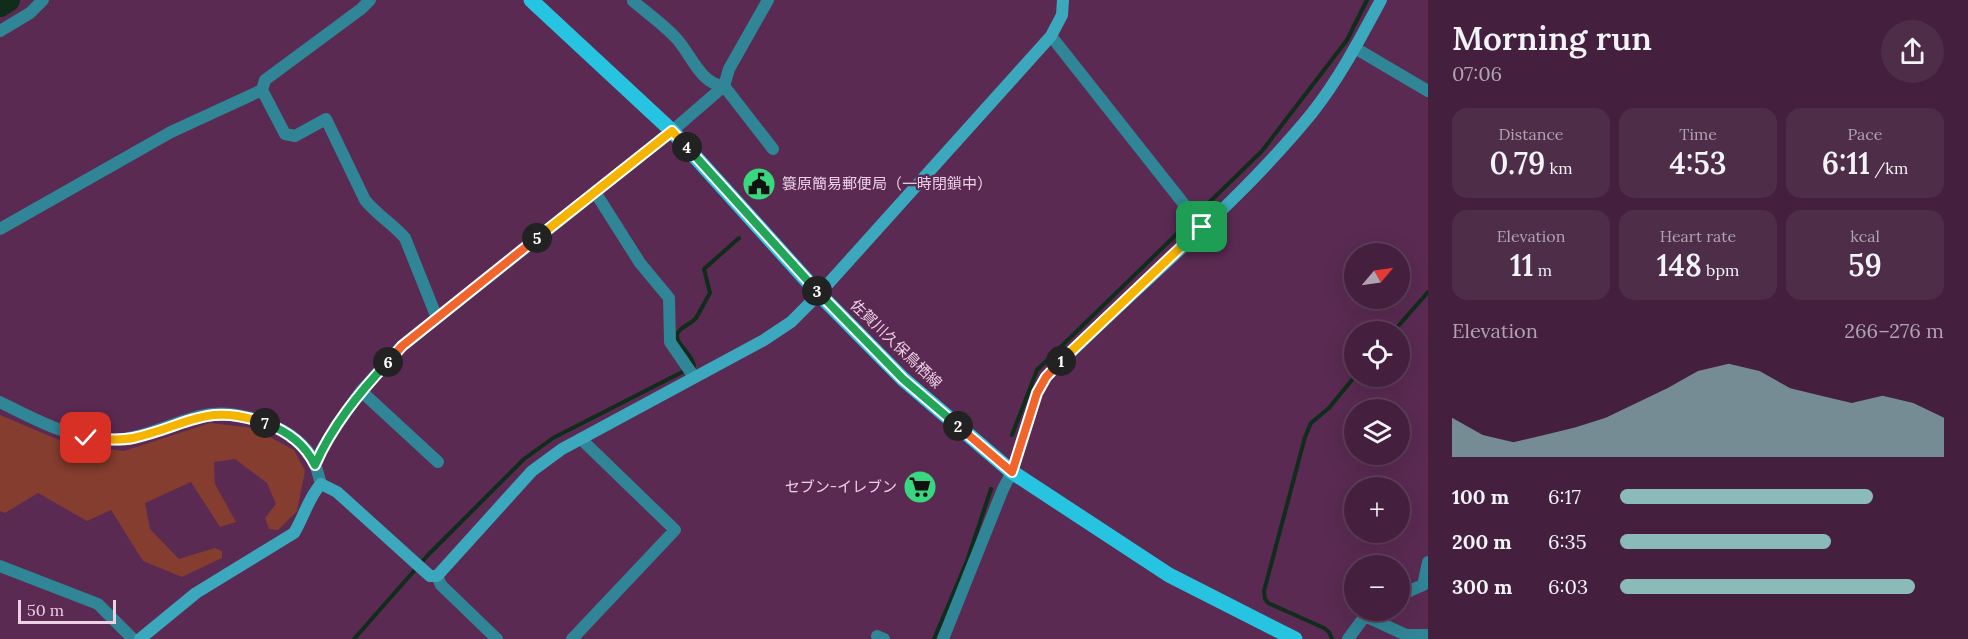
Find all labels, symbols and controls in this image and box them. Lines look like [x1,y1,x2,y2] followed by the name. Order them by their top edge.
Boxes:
[1452,17,1652,59] text: Morning run
[1881,20,1944,83] button: share
[1452,61,1502,86] text: 07:06
[1498,124,1564,144] text: Distance
[1679,124,1717,144] text: Time
[1848,124,1882,144] text: Pace
[672,132,702,162] pin: 4
[683,137,691,157] text: 4
[1489,144,1545,182] text: 0.79
[1670,144,1726,182] text: 4:53
[1822,144,1870,182] text: 6:11
[1545,158,1573,178] text: km
[1870,158,1908,178] text: /km
[741,166,777,202] public building icon: 簑原簡易郵便局（一時閉鎖中）
[782,174,992,193] place label: 簑原簡易郵便局（一時閉鎖中）
[1176,201,1227,252] pin
[1185,210,1218,243] icon: arrive
[522,223,552,253] pin: 5
[1497,226,1565,246] text: Elevation
[1660,226,1736,246] text: Heart rate
[1850,226,1880,246] text: kcal
[533,228,541,248] text: 5
[1344,243,1410,309] north arrow
[1344,243,1410,621] map controls
[1510,246,1534,284] text: 11
[1657,246,1702,284] text: 148
[1848,246,1882,284] text: 59
[1534,260,1552,280] text: m
[1702,260,1739,280] text: bpm
[802,276,832,306] pin: 3
[813,281,821,301] text: 3
[847,295,946,392] street label: 佐賀川久保鳥栖線
[1452,318,1538,343] text: Elevation
[1844,318,1944,343] text: 266–276 m
[1344,321,1410,387] button: locate
[1046,346,1076,376] pin: 1
[373,347,403,377] pin: 6
[1058,351,1064,371] text: 1
[383,352,393,372] text: 6
[1344,399,1410,465] button: layers
[250,408,280,438] pin: 7
[943,411,973,441] pin: 2
[60,412,111,463] pin
[261,413,269,433] text: 7
[954,416,962,436] text: 2
[69,421,102,454] icon: check
[902,469,938,505] supermarket icon: セブン-イレブン
[785,477,897,496] place label: セブン-イレブン
[1344,477,1410,543] button: +
[1452,484,1509,509] text: 100 m
[1548,484,1581,509] text: 6:17
[1452,529,1512,554] text: 200 m
[1548,529,1587,554] text: 6:35
[1344,555,1410,621] button: −
[1452,574,1512,599] text: 300 m
[1548,574,1588,599] text: 6:03
[18,597,116,624] scale bar
[27,600,64,620] text: 50 m

